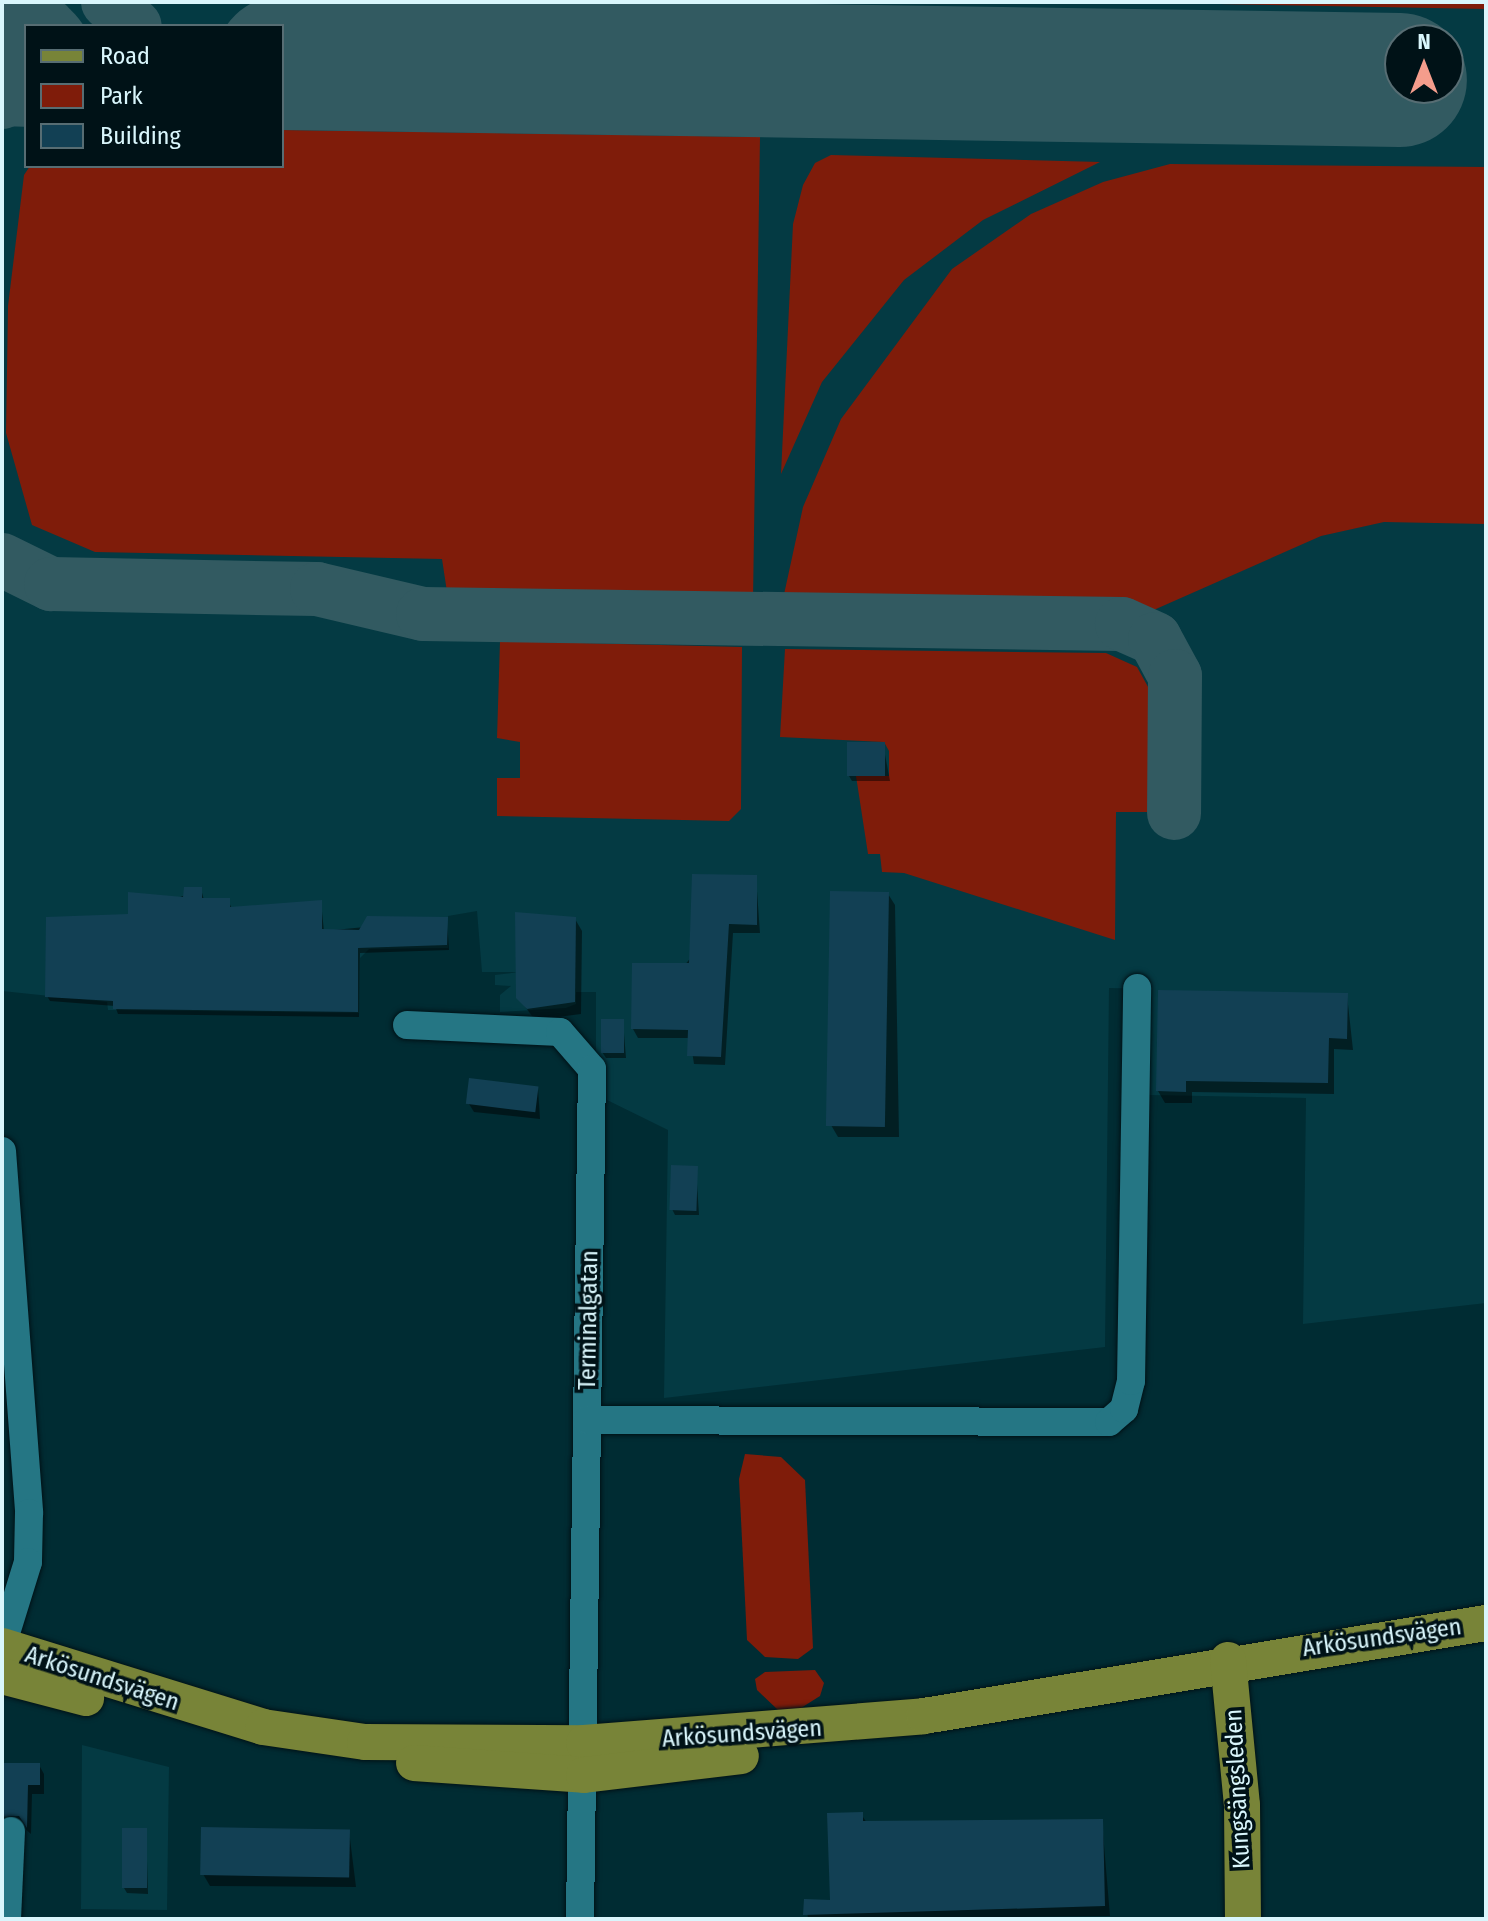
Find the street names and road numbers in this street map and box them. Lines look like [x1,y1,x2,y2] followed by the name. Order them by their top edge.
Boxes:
[573,1250,605,1390] street label: Terminalgatan
[1301,1613,1463,1663] street label: Arkösundsvägen
[21,1641,183,1717] street label: Arkösundsvägen
[1219,1708,1257,1870] street label: Kungsängsleden
[661,1714,823,1754] street label: Arkösundsvägen

